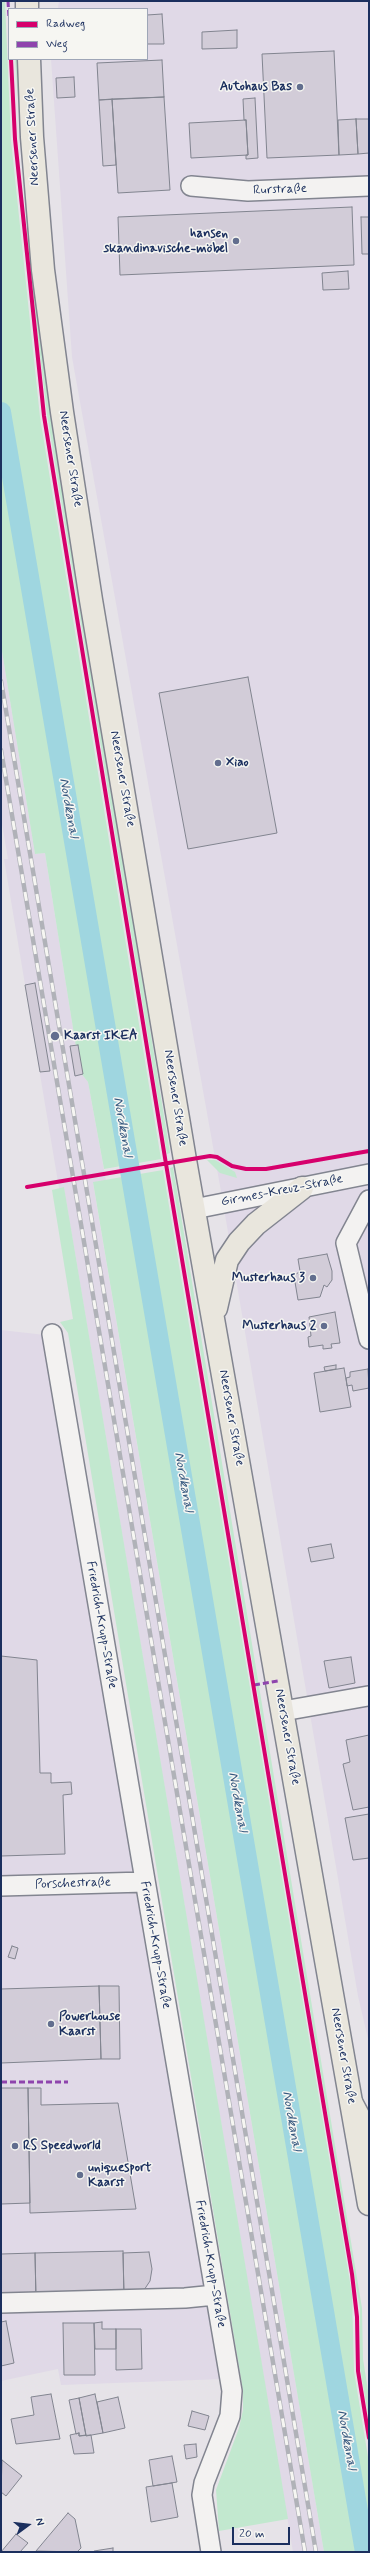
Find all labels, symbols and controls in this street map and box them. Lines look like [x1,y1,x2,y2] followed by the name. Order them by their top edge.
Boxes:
[8,8,148,60] legend
[46,16,85,32] text: Radweg
[46,36,68,52] text: Weg
[220,79,292,95] place label: Autohaus Bas
[295,82,305,92] marker: Autohaus Bas
[23,88,43,186] street label: Neersener Straße
[253,181,307,199] street label: Rurstraße
[104,226,228,257] place label: hansen skandinavische-möbel
[231,236,241,246] marker: hansen skandinavische-möbel
[55,410,85,508] street label: Neersener Straße
[106,730,138,828] street label: Neersener Straße
[226,755,249,771] place label: Xiao
[213,758,223,768] marker: Xiao
[55,777,81,839] water label: Nordkanal
[64,1028,138,1044] place label: Kaarst IKEA
[49,1030,61,1042] marker: Kaarst IKEA
[160,1049,190,1147] street label: Neersener Straße
[109,1096,135,1158] water label: Nordkanal
[220,1172,344,1210] street label: Girmes-Kreuz-Straße
[232,1270,305,1286] place label: Musterhaus 3
[308,1273,318,1283] marker: Musterhaus 3
[242,1318,316,1334] place label: Musterhaus 2
[319,1321,329,1331] marker: Musterhaus 2
[215,1369,247,1467] street label: Neersener Straße
[170,1451,196,1513] water label: Nordkanal
[82,1560,120,1690] street label: Friedrich-Krupp-Straße
[271,1688,303,1786] street label: Neersener Straße
[224,1771,250,1833] water label: Nordkanal
[35,1875,111,1893] street label: Porschestraße
[136,1880,174,2010] street label: Friedrich-Krupp-Straße
[327,2007,359,2105] street label: Neersener Straße
[59,2009,120,2040] place label: Powerhouse Kaarst
[46,2019,56,2029] marker: Powerhouse Kaarst
[278,2090,304,2152] water label: Nordkanal
[23,2138,101,2154] place label: RS Speedworld
[10,2141,20,2151] marker: RS Speedworld
[88,2160,151,2191] place label: uniquesport Kaarst
[75,2170,85,2180] marker: uniquesport Kaarst
[191,2199,229,2329] street label: Friedrich-Krupp-Straße
[333,2409,359,2471] water label: Nordkanal
[8,2505,48,2545] north arrow
[32,2517,47,2527] text: N
[234,2519,292,2545] scale bar
[239,2526,265,2542] text: 20 m

